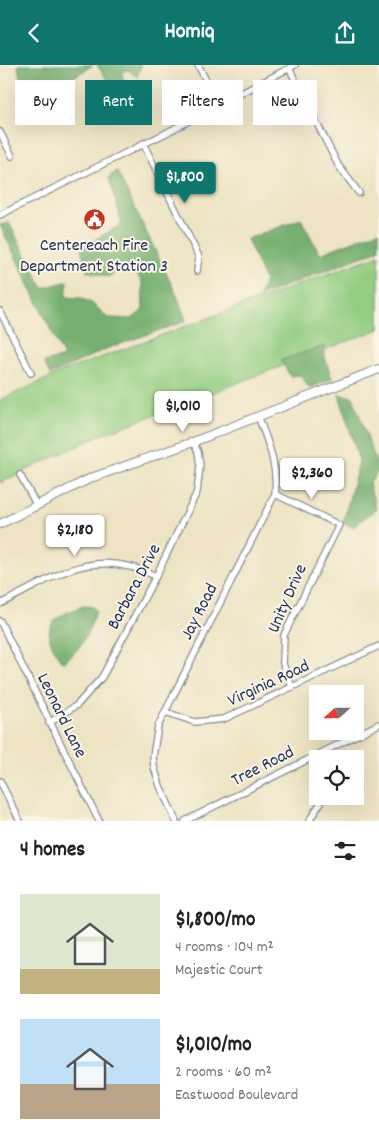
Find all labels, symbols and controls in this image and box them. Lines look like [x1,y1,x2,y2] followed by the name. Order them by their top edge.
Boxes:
[165,17,214,48] text: Homiq
[20,19,48,47] icon: back
[331,19,359,47] icon: share
[15,80,75,125] chip: Buy
[85,80,152,125] chip: Rent
[162,80,243,125] chip: Filters
[253,80,317,125] chip: New
[144,161,226,204] pin: $1,800
[166,166,204,189] text: $1,800
[82,207,106,231] public building icon: Centereach Fire Department Station 3
[20,234,168,280] place label: Centereach Fire Department Station 3
[142,391,224,433] pin: $1,010
[165,395,201,418] text: $1,010
[271,457,353,500] pin: $2,360
[291,462,333,485] text: $2,360
[34,515,116,557] pin: $2,180
[57,519,93,542] text: $2,180
[102,540,168,634] street label: Barbara Drive
[262,561,315,637] street label: Unity Drive
[175,580,225,645] street label: Jay Road
[224,654,314,714] street label: Virginia Road
[29,670,92,763] street label: Leonard Lane
[309,685,364,740] north arrow
[309,685,364,805] map controls
[227,741,299,794] street label: Tree Road
[309,750,364,805] button: locate
[20,836,85,866] text: 4 homes
[331,837,359,865] icon: filters
[175,906,255,936] text: $1,800/mo
[60,914,120,974] icon: home
[175,936,274,959] text: 4 rooms · 104 m²
[175,959,263,982] text: Majestic Court
[175,1031,251,1061] text: $1,010/mo
[60,1039,120,1099] icon: home
[175,1061,272,1084] text: 2 rooms · 60 m²
[175,1084,298,1107] text: Eastwood Boulevard

